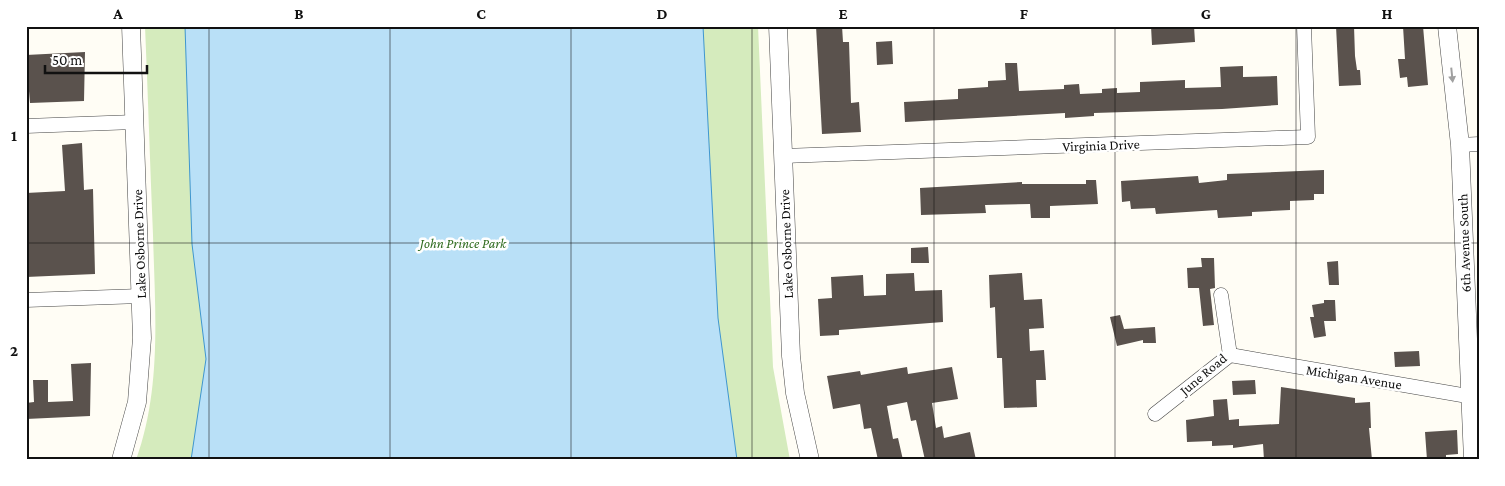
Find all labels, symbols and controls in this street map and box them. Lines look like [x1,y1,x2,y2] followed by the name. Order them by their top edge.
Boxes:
[112,5,123,22] text: A
[294,5,304,22] text: B
[476,5,486,22] text: C
[656,5,668,22] text: D
[838,5,848,22] text: E
[1020,5,1029,22] text: F
[1201,5,1211,22] text: G
[1382,5,1393,22] text: H
[45,42,148,74] scale bar
[52,52,82,68] text: 50 m
[1449,67,1457,83] one-way arrow
[11,127,17,144] text: 1
[1062,136,1140,154] street label: Virginia Drive
[129,189,149,299] street label: Lake Osborne Drive
[776,189,796,299] street label: Lake Osborne Drive
[1454,193,1474,293] street label: 6th Avenue South
[417,235,507,251] park label: John Prince Park
[10,342,18,359] text: 2
[1175,349,1230,400] street label: June Road
[1305,362,1403,392] street label: Michigan Avenue

